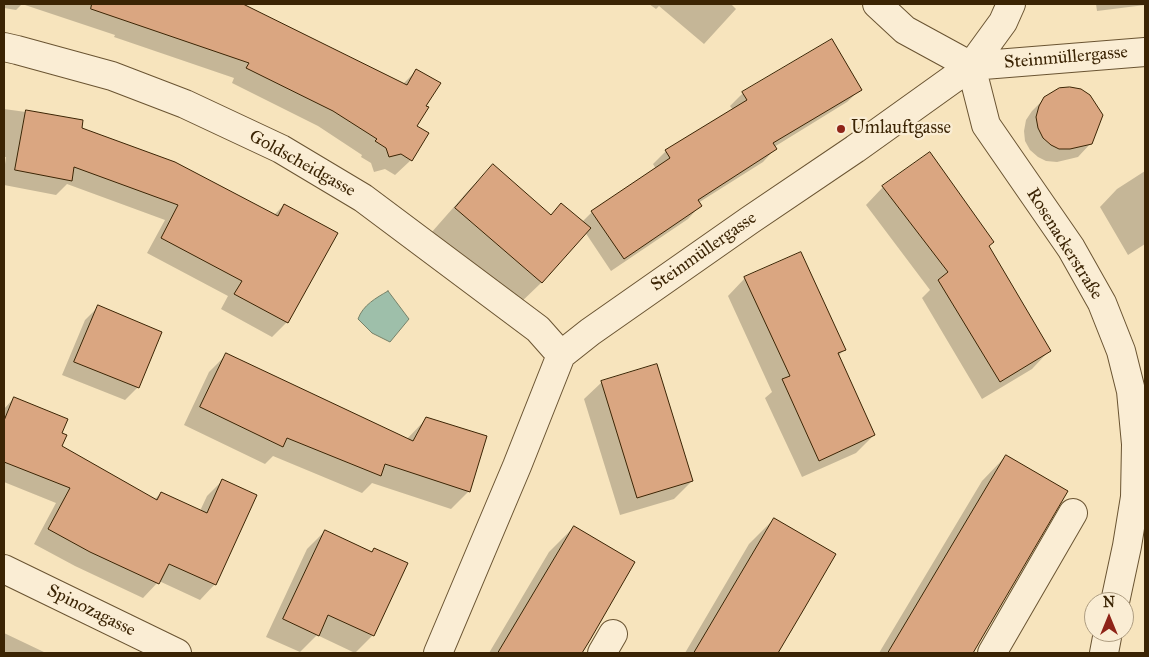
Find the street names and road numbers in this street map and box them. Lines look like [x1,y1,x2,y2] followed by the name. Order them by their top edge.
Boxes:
[1003,42,1129,74] street label: Steinmüllergasse
[245,126,359,202] street label: Goldscheidgasse
[1021,184,1107,304] street label: Rosenackerstraße
[647,208,761,296] street label: Steinmüllergasse
[43,580,139,642] street label: Spinozagasse

